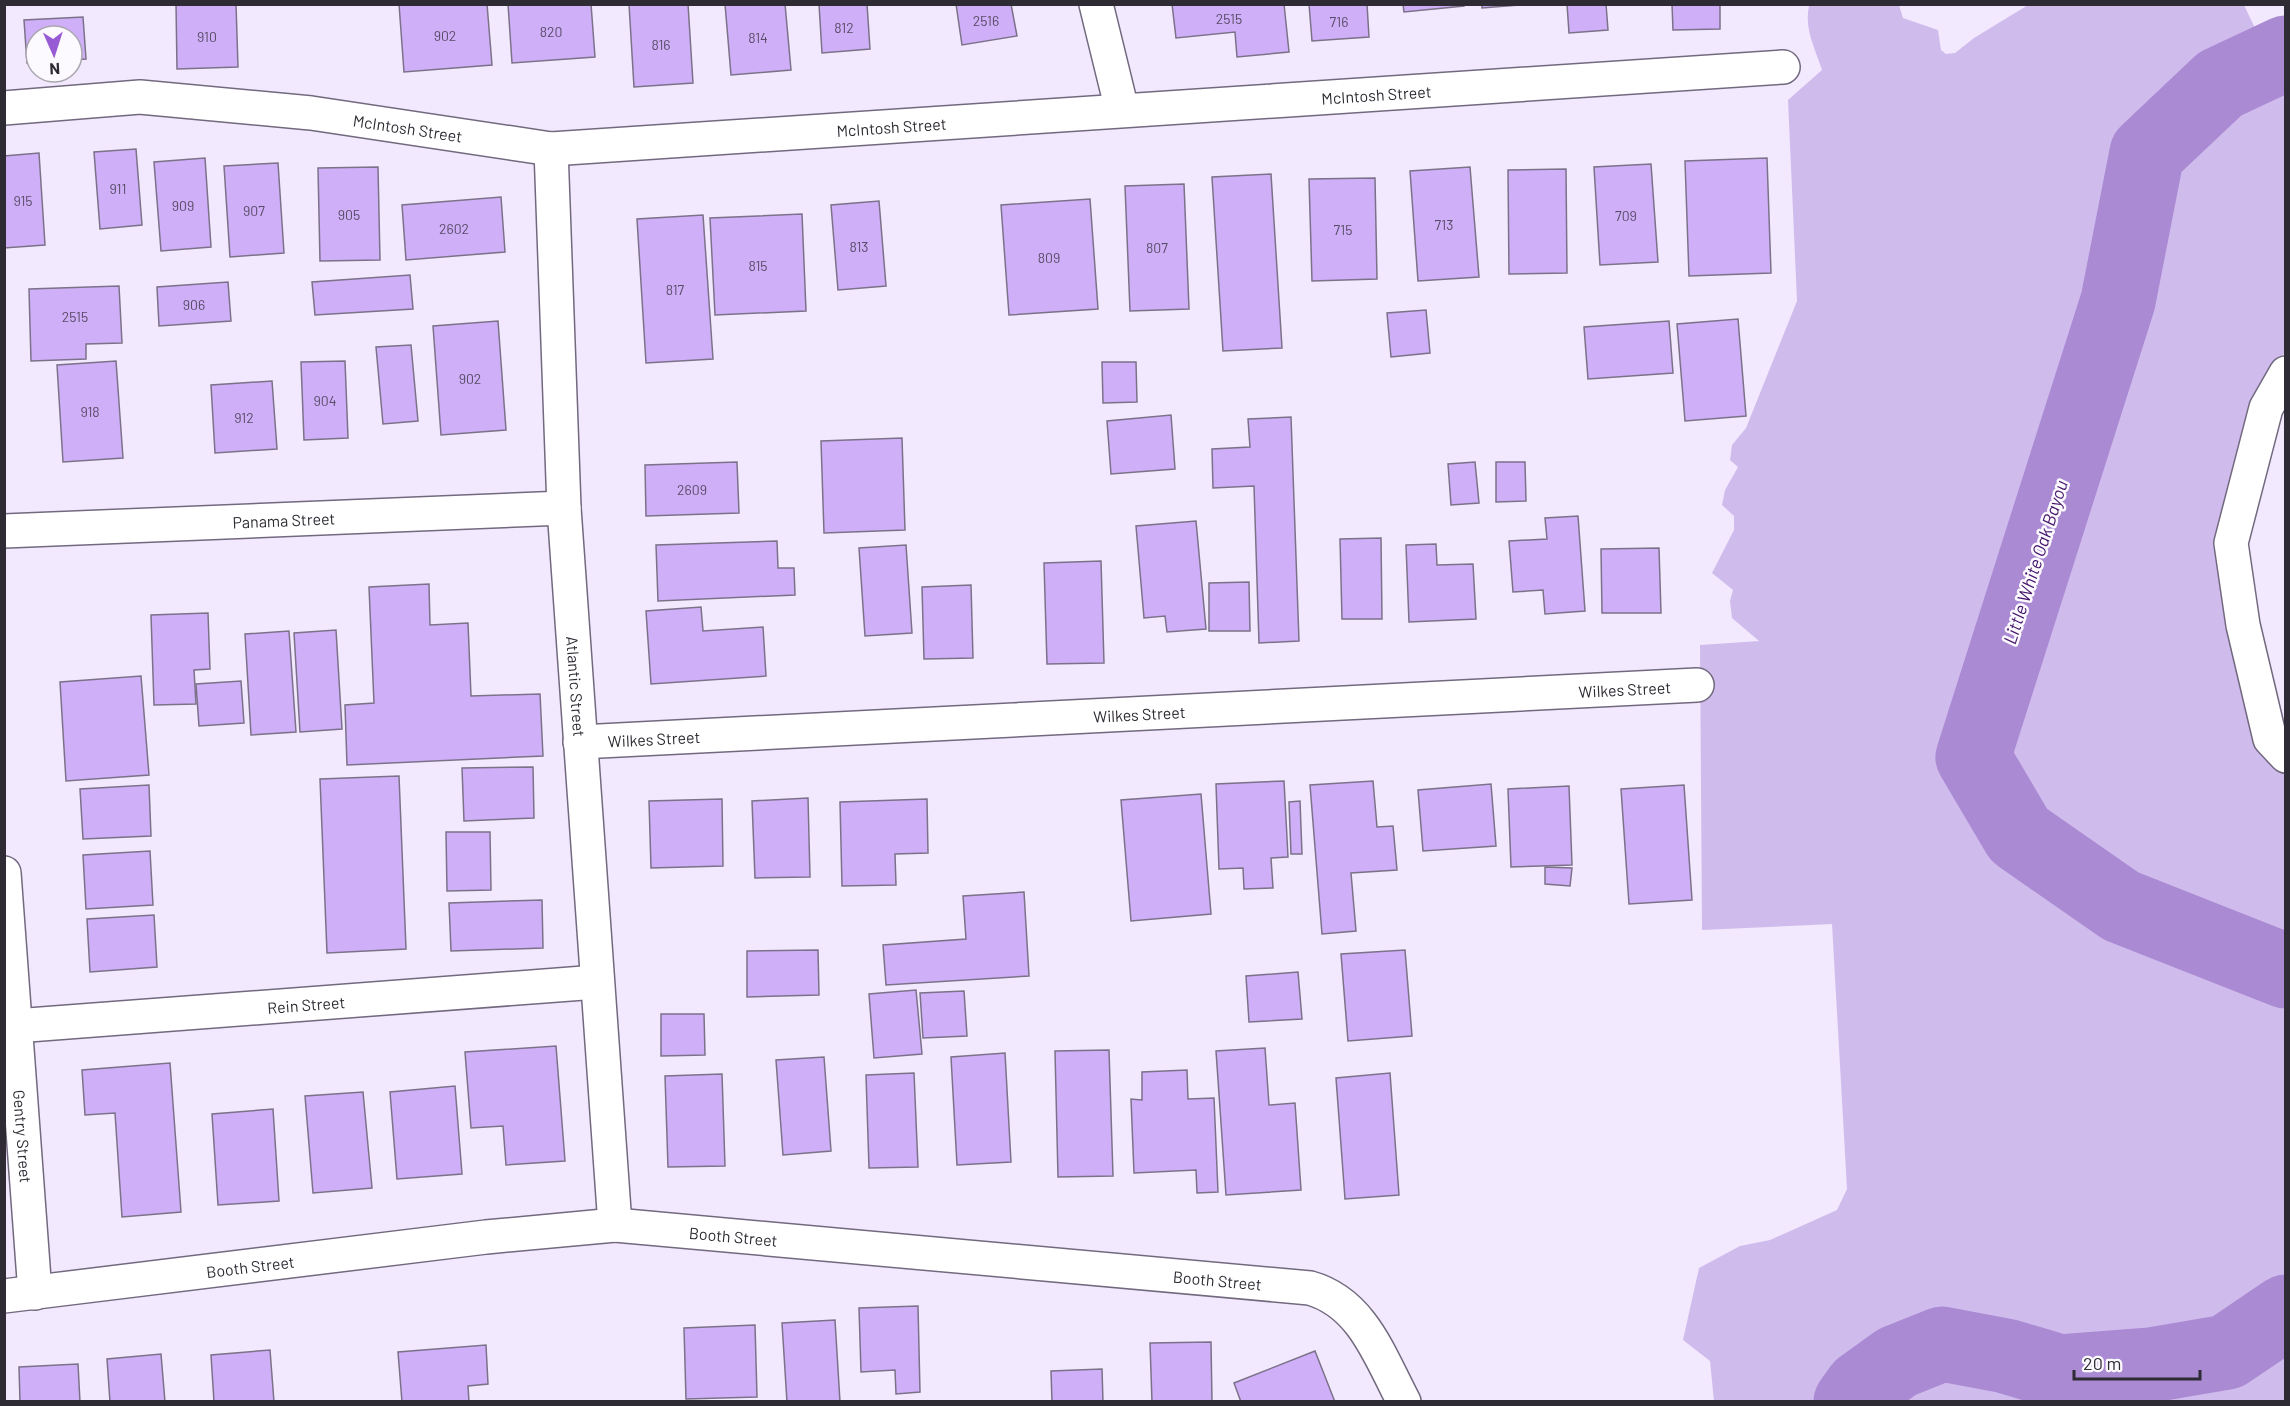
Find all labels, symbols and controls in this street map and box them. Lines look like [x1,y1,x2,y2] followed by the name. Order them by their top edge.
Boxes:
[1216,10,1242,27] house number: 2515
[973,12,999,29] house number: 2516
[1330,13,1348,30] house number: 716
[834,19,854,36] house number: 812
[540,23,562,40] house number: 820
[24,24,84,84] north arrow
[434,27,456,44] house number: 902
[197,28,217,45] house number: 910
[748,29,768,46] house number: 814
[651,36,671,53] house number: 816
[49,60,61,79] text: N
[1321,81,1432,107] street label: McIntosh Street
[352,110,464,145] street label: McIntosh Street
[836,113,947,139] street label: McIntosh Street
[110,180,126,197] house number: 911
[13,192,33,209] house number: 915
[172,197,194,214] house number: 909
[243,202,265,219] house number: 907
[338,206,360,223] house number: 905
[1615,207,1637,224] house number: 709
[1435,216,1453,233] house number: 713
[439,220,469,237] house number: 2602
[1334,221,1352,238] house number: 715
[849,238,869,255] house number: 813
[1146,239,1168,256] house number: 807
[1038,249,1060,266] house number: 809
[749,257,768,274] house number: 815
[666,281,685,298] house number: 817
[183,296,205,313] house number: 906
[62,308,88,325] house number: 2515
[459,370,481,387] house number: 902
[314,392,336,409] house number: 904
[80,403,100,420] house number: 918
[234,409,254,426] house number: 912
[1998,477,2072,647] water label: Little White Oak Bayou
[677,481,707,498] house number: 2609
[232,508,336,531] street label: Panama Street
[564,635,590,737] street label: Atlantic Street
[1578,677,1671,701] street label: Wilkes Street
[1093,702,1186,725] street label: Wilkes Street
[607,726,701,750] street label: Wilkes Street
[267,992,346,1016] street label: Rein Street
[11,1089,36,1184] street label: Gentry Street
[688,1222,778,1249] street label: Booth Street
[205,1251,295,1281] street label: Booth Street
[1172,1266,1262,1293] street label: Booth Street
[2074,1343,2200,1381] scale bar
[2083,1352,2121,1374] text: 20 m

